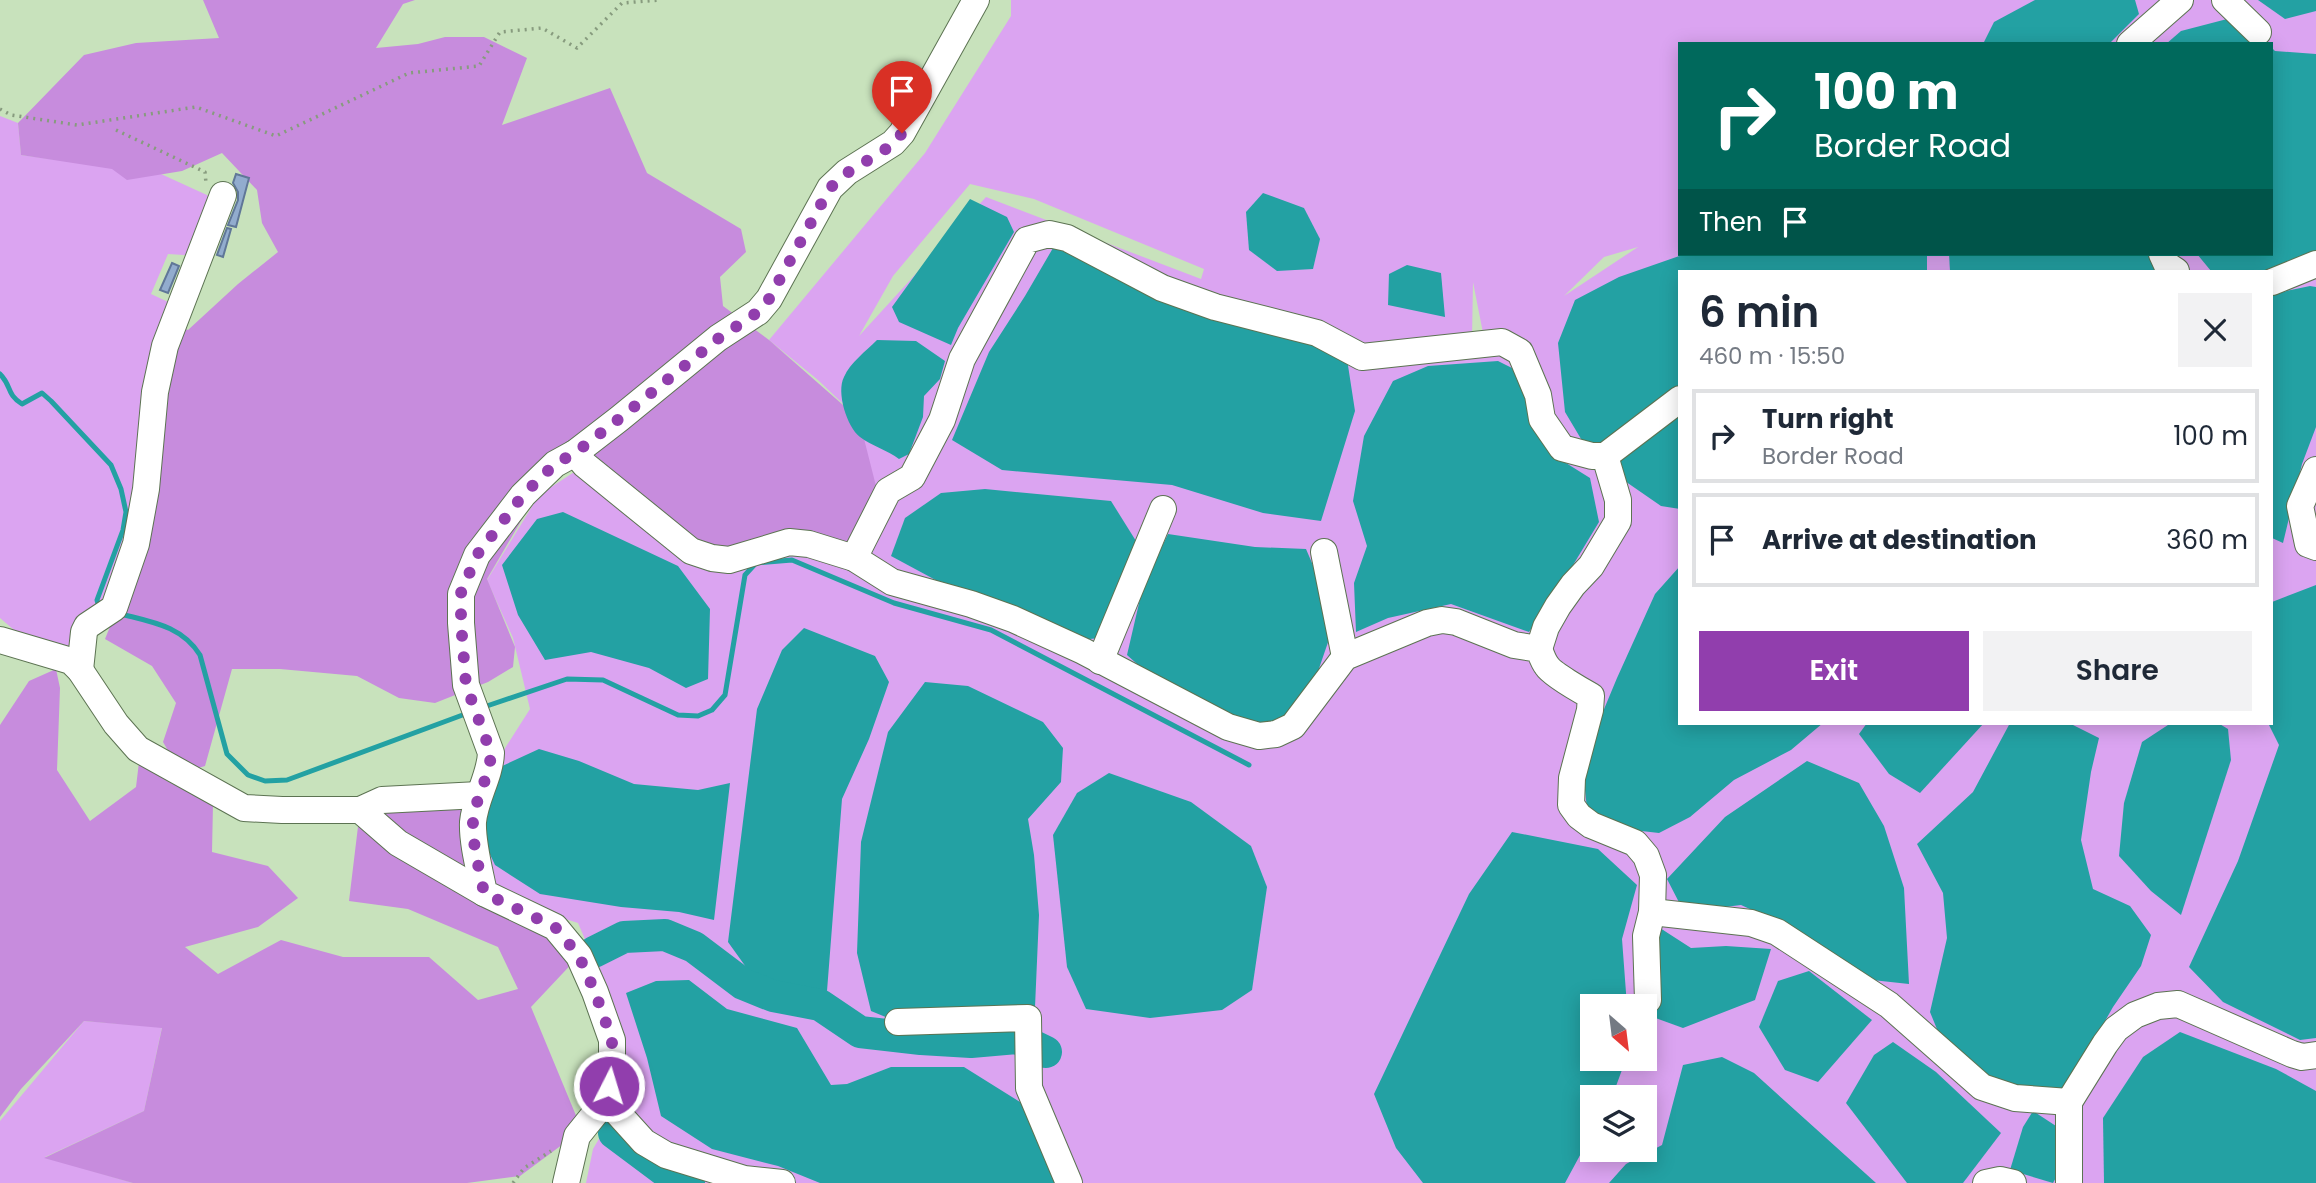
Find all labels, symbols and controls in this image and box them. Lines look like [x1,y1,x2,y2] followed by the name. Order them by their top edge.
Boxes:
[1814,58,1959,126] text: 100 m
[872,61,932,133] pin
[1699,70,1790,161] icon: right
[883,72,921,110] icon: arrive
[1814,123,2011,168] text: Border Road
[1776,203,1814,241] icon: arrive
[1699,204,1762,240] text: Then
[1699,283,1819,342] text: 6 min
[2178,293,2252,367] button: close
[1699,340,1845,372] text: 460 m · 15:50
[1762,401,1894,437] text: Turn right
[1703,417,1741,455] icon: right
[2173,418,2248,454] text: 100 m
[1762,440,1904,472] text: Border Road
[1703,521,1741,559] icon: arrive
[1762,522,2037,558] text: Arrive at destination
[2166,522,2248,558] text: 360 m
[1699,631,1969,711] button: Exit
[1983,631,2252,711] button: Share
[1580,994,1657,1071] north arrow
[1580,994,1657,1162] map controls
[572,1049,646,1123] position arrow
[1580,1085,1657,1162] button: layers

